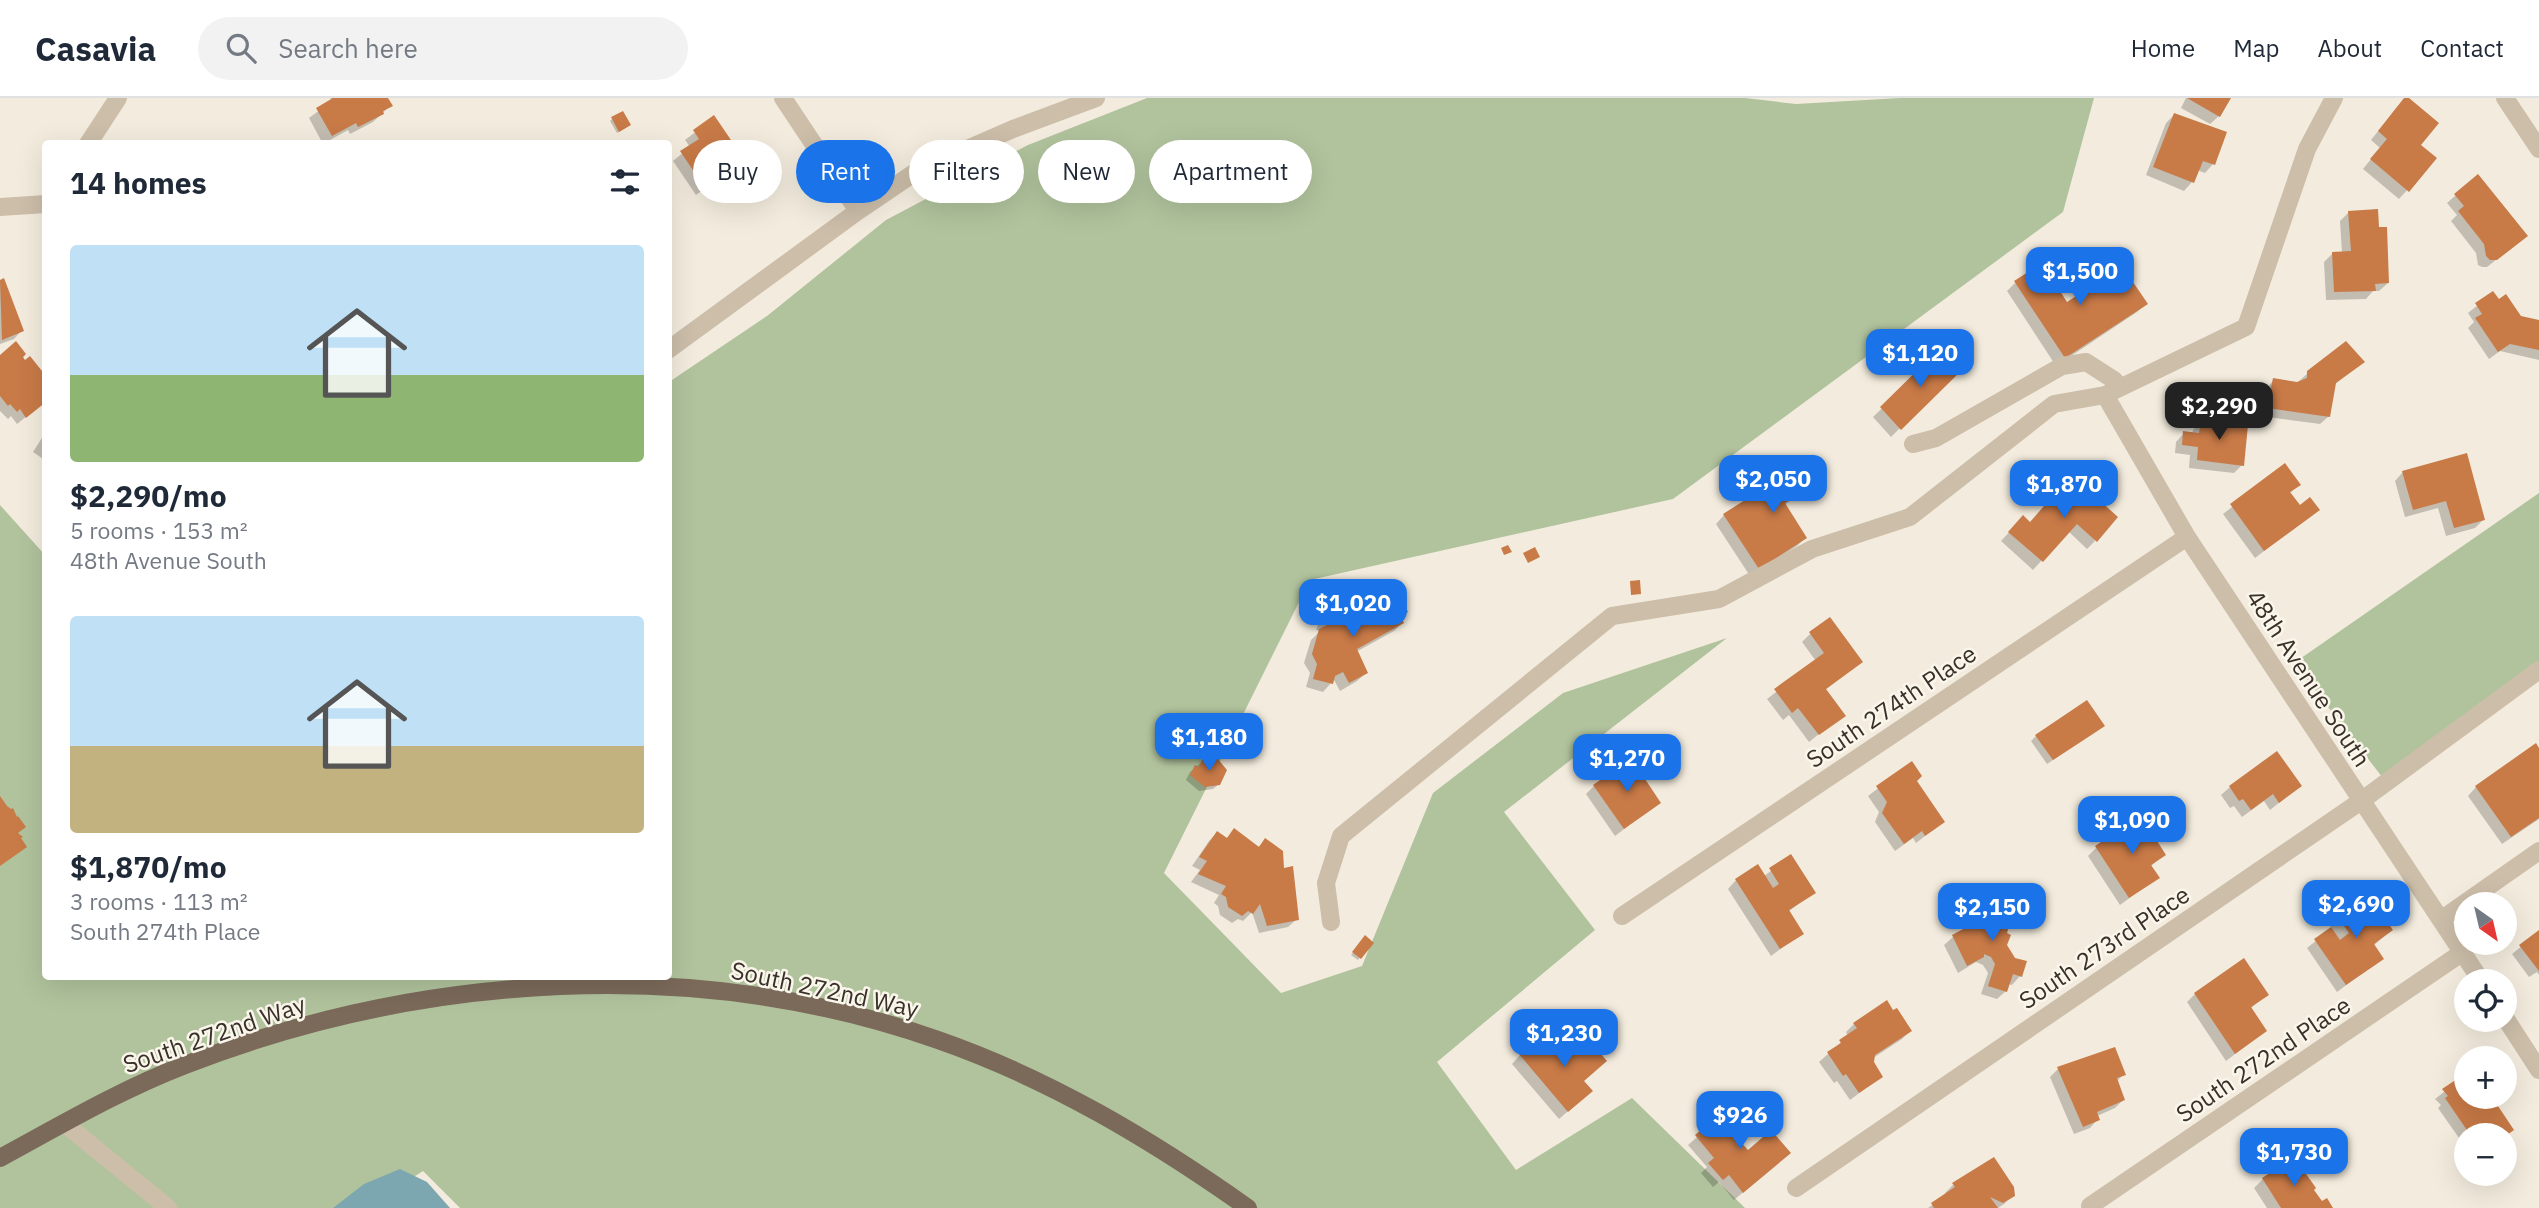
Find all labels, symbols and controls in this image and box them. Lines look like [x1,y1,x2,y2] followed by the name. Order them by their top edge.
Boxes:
[198,17,688,80] search box
[35,27,156,70] text: Casavia
[222,29,260,67] icon: search
[278,31,418,65] text: Search here
[2131,32,2195,64] text: Home
[2233,32,2279,64] text: Map
[2317,32,2382,64] text: About
[2420,32,2504,64] text: Contact
[693,140,782,203] chip: Buy
[796,140,895,203] chip: Rent
[909,140,1024,203] chip: Filters
[1038,140,1135,203] chip: New
[1149,140,1312,203] chip: Apartment
[70,163,207,202] text: 14 homes
[606,163,644,201] icon: filters
[2023,248,2137,307] pin: $1,500
[2042,255,2118,285] text: $1,500
[294,290,420,416] icon: home
[1863,330,1977,389] pin: $1,120
[1882,337,1958,367] text: $1,120
[2162,382,2276,442] pin: $2,290
[2181,390,2257,420] text: $2,290
[1716,456,1830,515] pin: $2,050
[2007,460,2121,520] pin: $1,870
[1735,463,1811,493] text: $2,050
[2026,468,2102,498] text: $1,870
[70,476,227,515] text: $2,290/mo
[70,515,248,545] text: 5 rooms · 153 m²
[70,545,267,575] text: 48th Avenue South
[1296,580,1410,639] pin: $1,020
[2240,583,2378,773] street label: 48th Avenue South
[1315,587,1391,617] text: $1,020
[1800,637,1982,775] street label: South 274th Place
[294,661,420,787] icon: home
[1152,714,1266,773] pin: $1,180
[1171,721,1247,751] text: $1,180
[1570,734,1684,794] pin: $1,270
[1589,742,1665,772] text: $1,270
[2075,796,2189,856] pin: $1,090
[2094,804,2170,834] text: $1,090
[70,847,227,886] text: $1,870/mo
[2012,878,2196,1016] street label: South 273rd Place
[2299,880,2413,940] pin: $2,690
[1935,884,2049,943] pin: $2,150
[70,886,248,916] text: 3 rooms · 113 m²
[2318,888,2394,918] text: $2,690
[1954,891,2030,921] text: $2,150
[2454,892,2516,956] north arrow
[2454,892,2517,1186] map controls
[70,916,260,946] text: South 274th Place
[728,953,922,1025] street label: South 272nd Way
[2454,969,2517,1032] button: locate
[119,988,310,1080] street label: South 272nd Way
[2169,989,2357,1129] street label: South 272nd Place
[1507,1010,1621,1069] pin: $1,230
[1526,1017,1602,1047] text: $1,230
[2454,1046,2517,1109] button: +
[1699,1091,1781,1151] pin: $926
[1712,1099,1768,1129] text: $926
[2454,1123,2517,1186] button: −
[2237,1128,2351,1188] pin: $1,730
[2256,1136,2332,1166] text: $1,730

